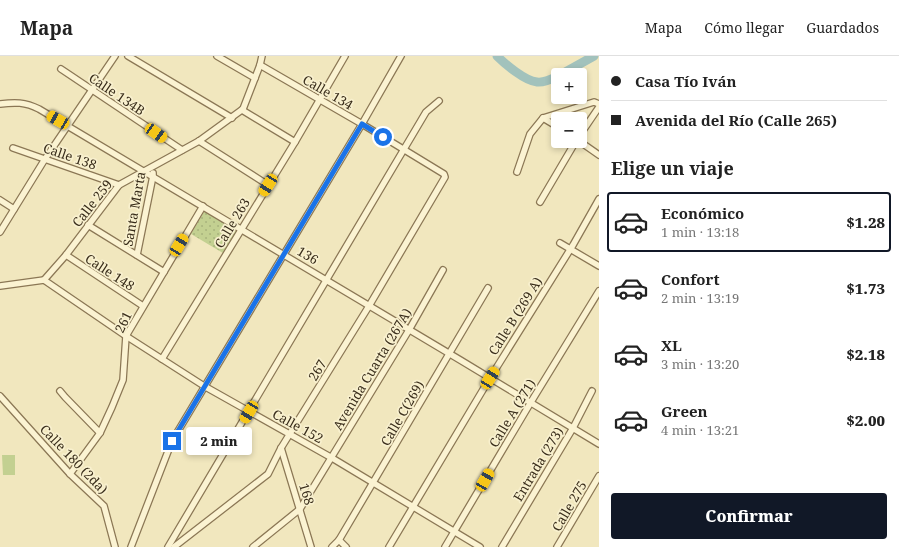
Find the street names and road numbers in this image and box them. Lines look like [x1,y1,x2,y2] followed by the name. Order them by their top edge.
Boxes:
[85,69,149,119] street label: Calle 134B
[299,70,357,114] street label: Calle 134
[41,138,99,174] street label: Calle 138
[119,170,149,248] street label: Santa Marta
[68,176,116,230] street label: Calle 259
[210,195,254,251] street label: Calle 263
[294,242,322,268] street label: 136
[82,249,138,295] street label: Calle 148
[484,274,546,358] street label: Calle B (269 A)
[328,305,416,433] street label: Avenida Cuarta (267A)
[110,308,136,336] street label: 261
[304,356,330,384] street label: 267
[484,375,540,451] street label: Calle A (271)
[376,377,428,449] street label: Calle C(269)
[269,405,327,447] street label: Calle 152
[36,420,112,498] street label: Calle 180 (2da)
[509,423,567,505] street label: Entrada (273)
[547,477,591,535] street label: Calle 275
[295,481,319,507] street label: 168

